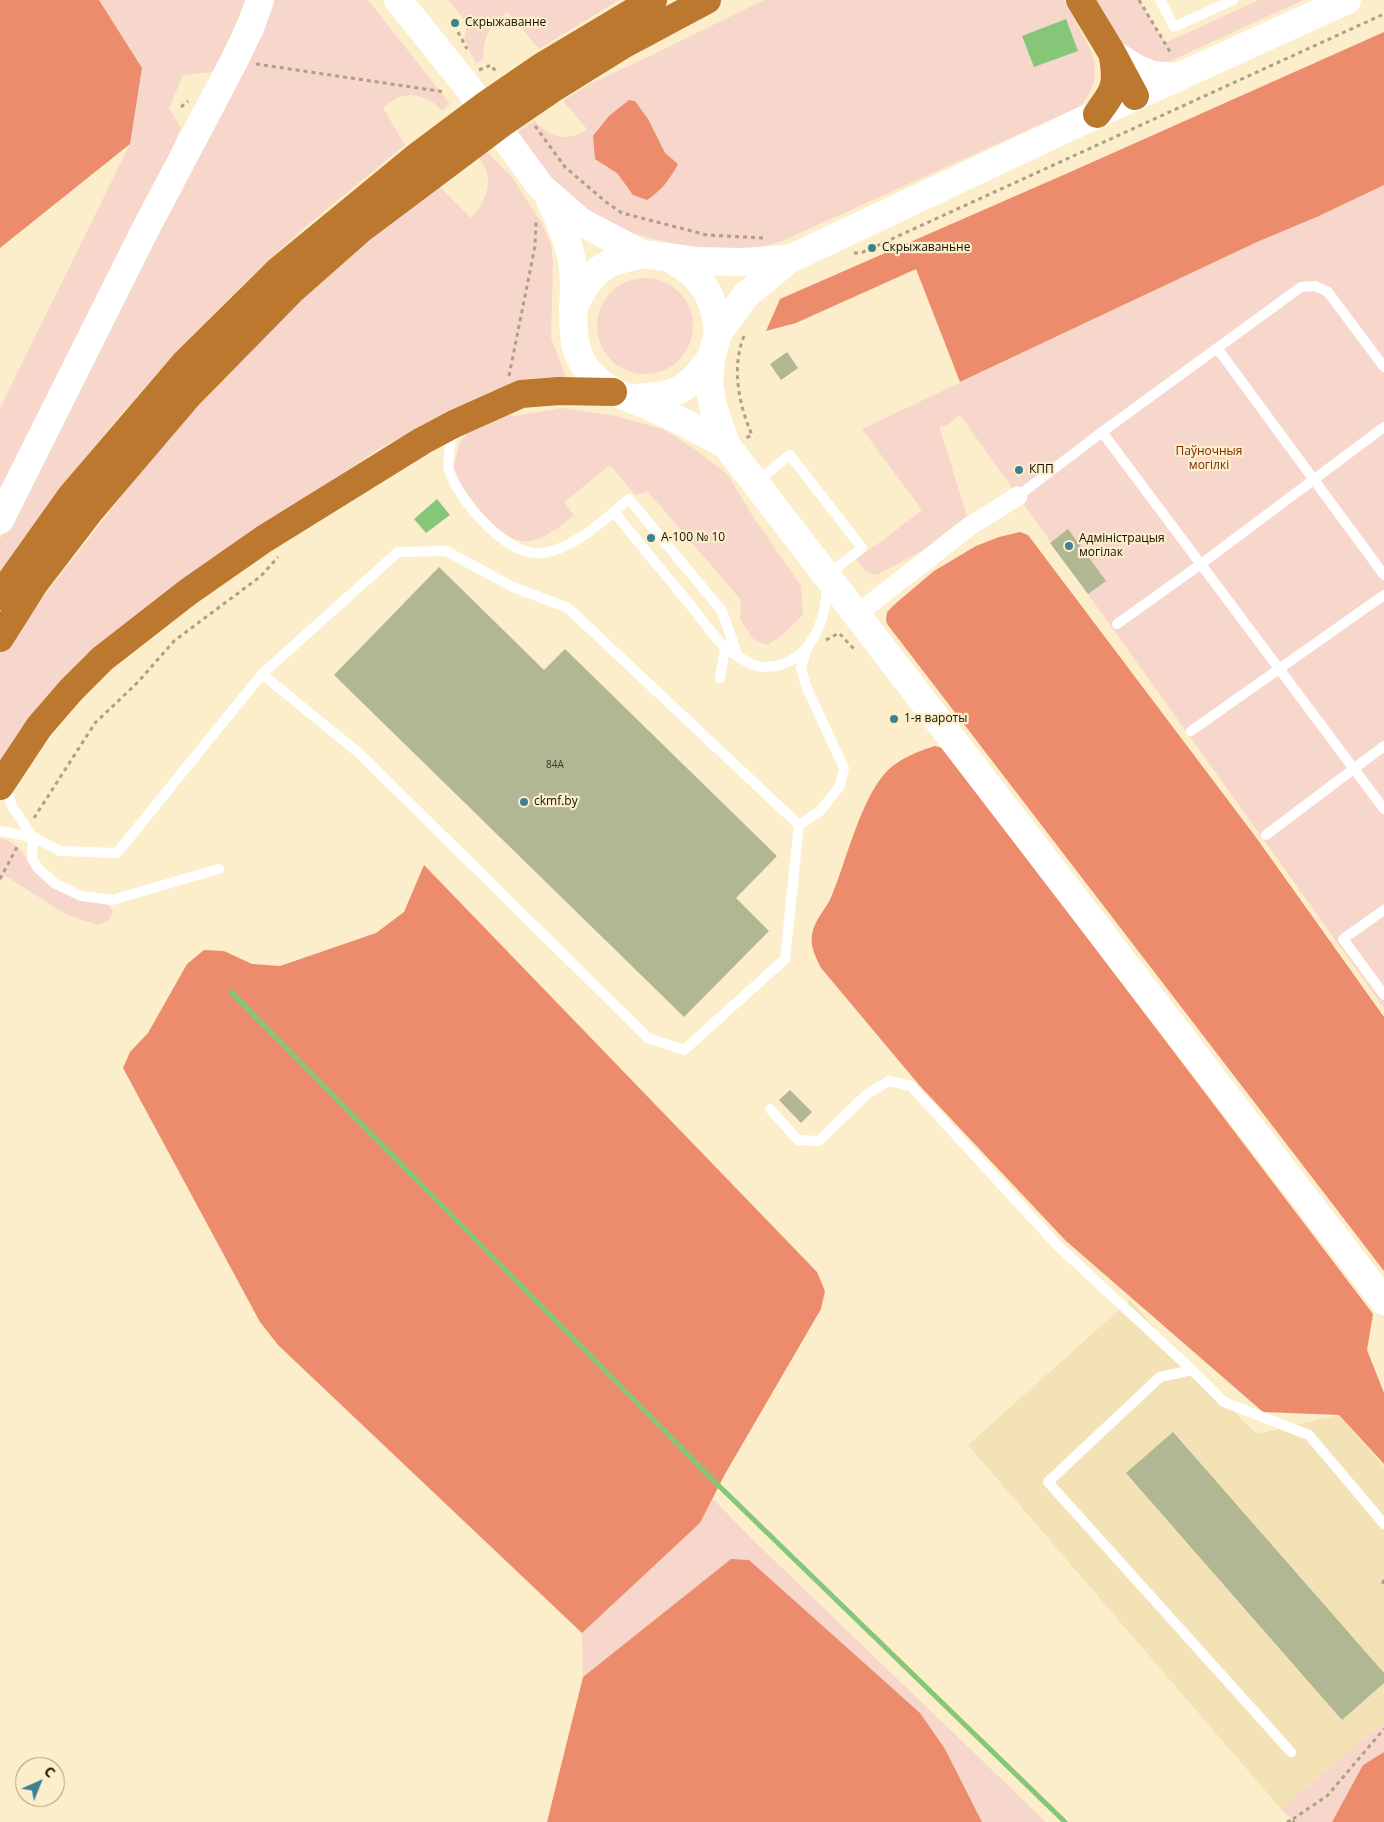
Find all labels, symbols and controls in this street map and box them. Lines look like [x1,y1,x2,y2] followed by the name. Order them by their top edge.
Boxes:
[465,16,546,30] place label: Скрыжаванне
[449,17,461,29] marker: Скрыжаванне
[882,241,970,255] place label: Скрыжаваньне
[866,242,878,254] marker: Скрыжаваньне
[1176,445,1242,473] park label: Паўночныя могілкі
[1029,463,1054,477] place label: КПП
[1013,464,1025,476] marker: КПП
[661,531,725,545] place label: А-100 № 10
[645,532,657,544] marker: А-100 № 10
[1079,532,1165,560] place label: Адміністрацыя могілак
[1063,540,1075,552] marker: Адміністрацыя могілак
[904,712,967,726] place label: 1-я вароты
[888,713,900,725] marker: 1-я вароты
[546,759,564,771] house number: 84А
[534,795,578,809] place label: ckmf.by
[518,796,530,808] marker: ckmf.by
[15,1757,65,1807] north arrow
[40,1762,60,1781] text: С

